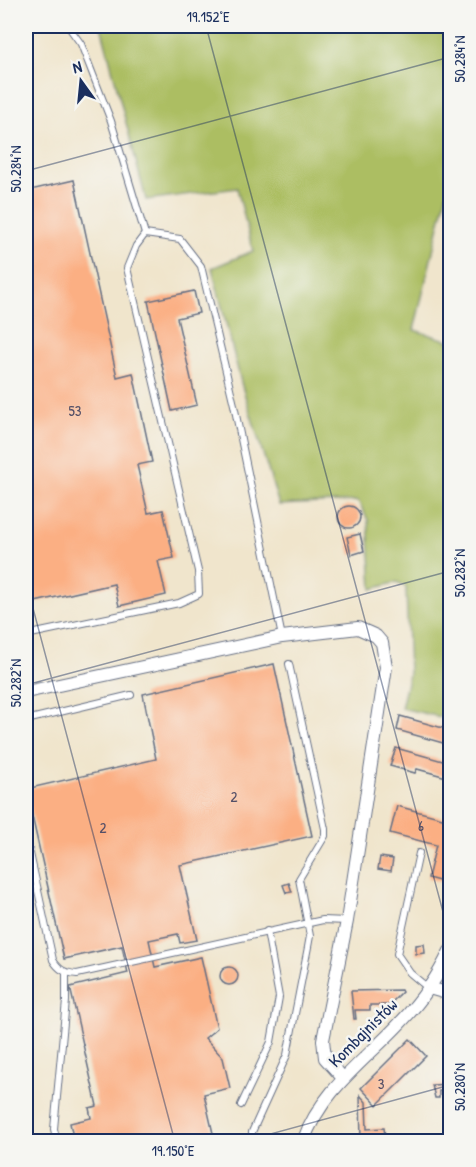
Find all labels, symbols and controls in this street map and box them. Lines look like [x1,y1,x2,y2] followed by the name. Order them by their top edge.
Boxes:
[186,6,230,27] text: 19.152°E
[449,36,470,82] text: 50.284°N
[51,51,111,111] north arrow
[70,55,85,78] text: N
[5,146,26,192] text: 50.284°N
[68,400,82,421] house number: 53
[449,549,470,597] text: 50.282°N
[5,659,26,707] text: 50.282°N
[230,786,238,807] house number: 2
[418,815,424,836] house number: 6
[99,817,107,838] house number: 2
[323,993,403,1073] street label: Kombajnistów
[449,1063,470,1111] text: 50.280°N
[378,1073,385,1094] house number: 3
[152,1140,195,1161] text: 19.150°E

